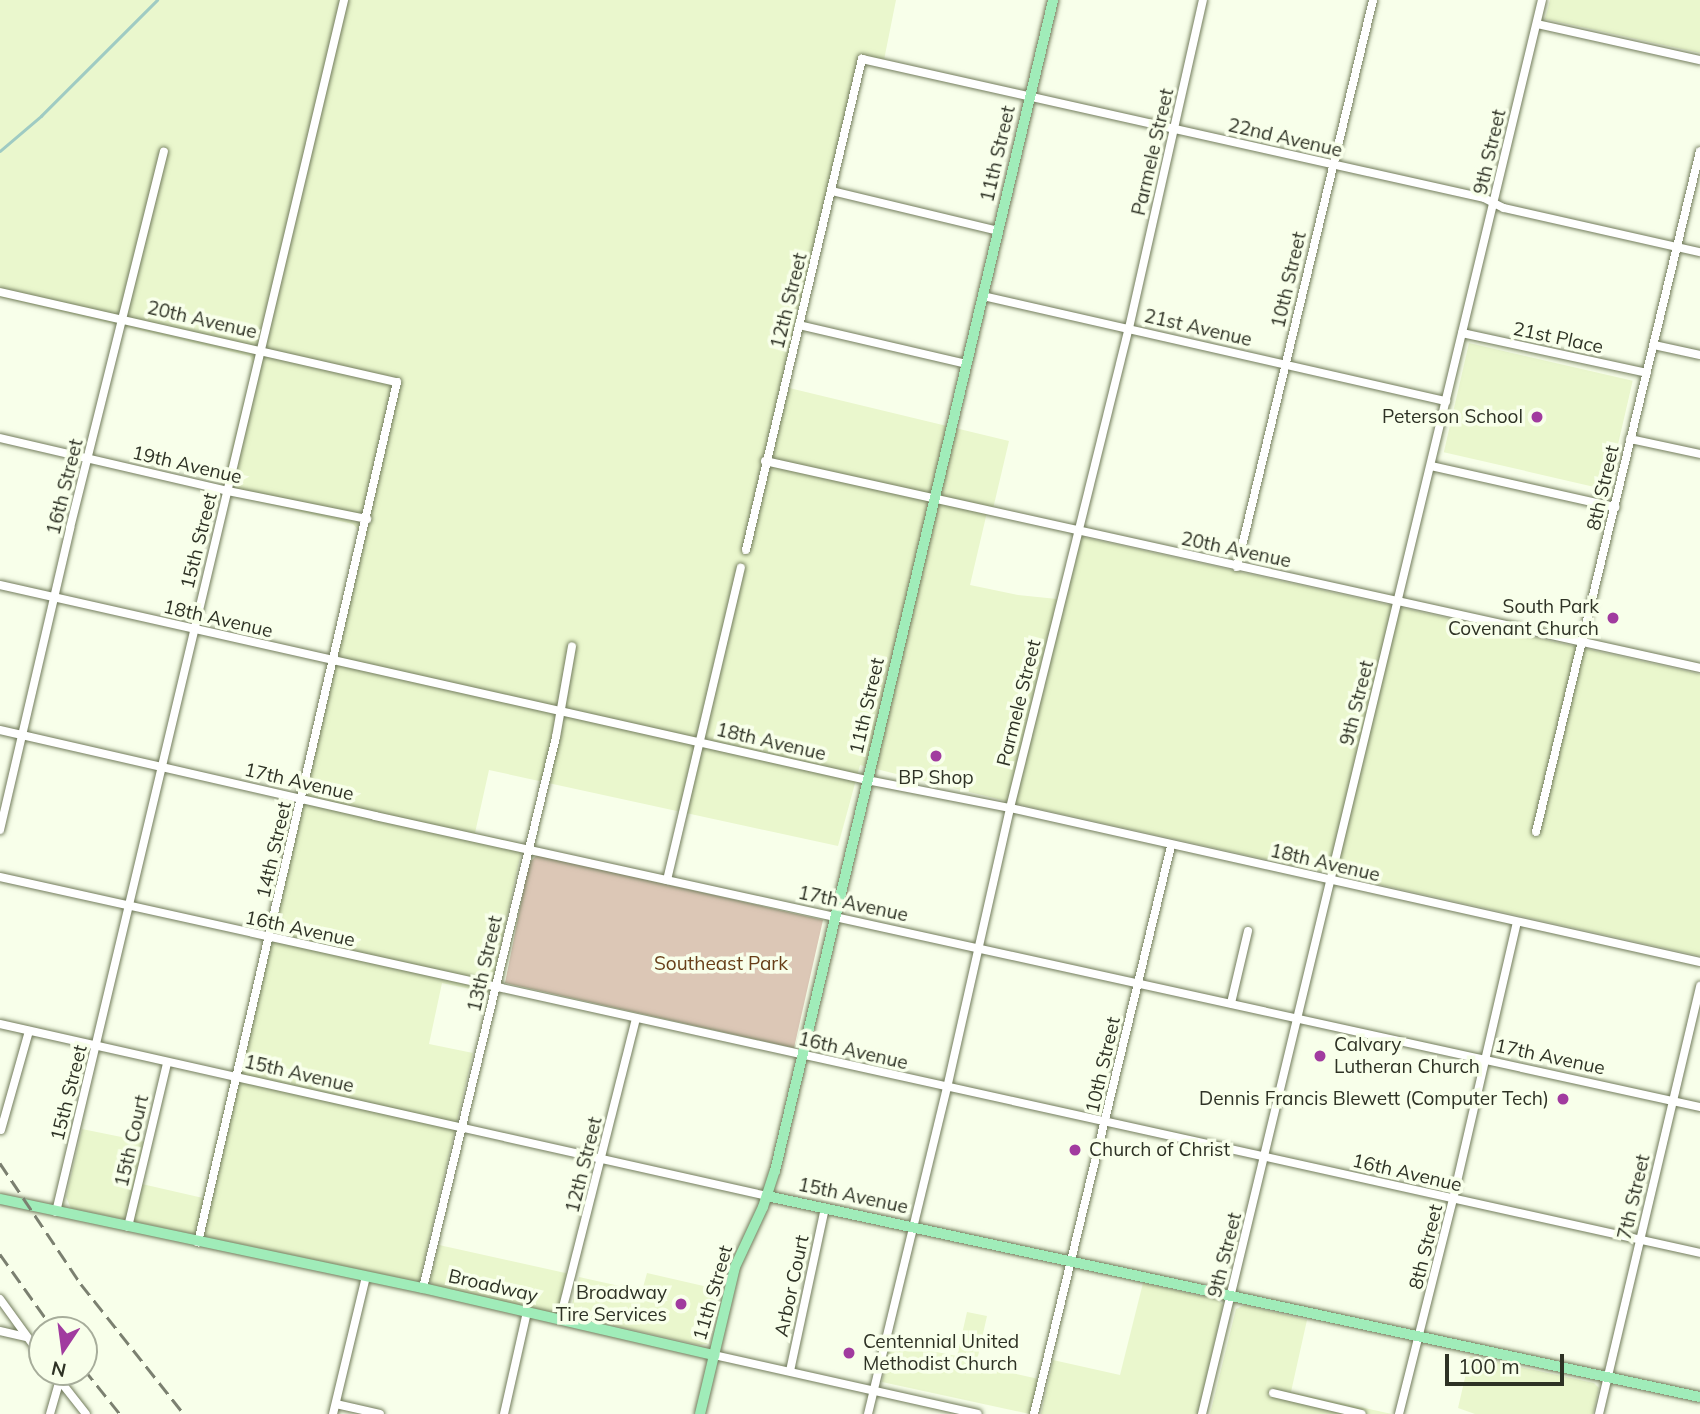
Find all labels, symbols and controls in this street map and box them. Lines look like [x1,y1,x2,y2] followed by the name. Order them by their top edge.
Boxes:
[1127,86,1179,218] street label: Parmele Street
[976,104,1020,204] street label: 11th Street
[1469,107,1511,197] street label: 9th Street
[1226,114,1344,162] street label: 22nd Avenue
[1267,230,1311,330] street label: 10th Street
[766,251,812,351] street label: 12th Street
[145,296,259,344] street label: 20th Avenue
[1142,305,1254,351] street label: 21st Avenue
[1511,317,1605,359] street label: 21st Place
[1382,406,1523,428] place label: Peterson School
[1529,409,1545,425] marker: Peterson School
[42,437,88,537] street label: 16th Street
[130,441,244,489] street label: 19th Avenue
[1582,443,1624,533] street label: 8th Street
[176,491,222,591] street label: 15th Street
[1179,527,1293,573] street label: 20th Avenue
[161,595,275,643] street label: 18th Avenue
[1448,596,1599,640] place label: South Park Covenant Church
[1605,610,1621,626] marker: South Park Covenant Church
[992,637,1046,769] street label: Parmele Street
[845,656,889,756] street label: 11th Street
[1335,658,1379,748] street label: 9th Street
[714,718,828,766] street label: 18th Avenue
[928,748,944,764] marker: BP Shop
[242,758,356,806] street label: 17th Avenue
[898,767,974,789] place label: BP Shop
[252,800,296,900] street label: 14th Street
[1268,839,1382,887] street label: 18th Avenue
[796,881,910,927] street label: 17th Avenue
[243,906,357,952] street label: 16th Avenue
[463,914,507,1014] street label: 13th Street
[654,953,788,975] park label: Southeast Park
[1081,1015,1125,1115] street label: 10th Street
[796,1027,910,1075] street label: 16th Avenue
[1334,1034,1480,1078] place label: Calvary Lutheran Church
[1493,1034,1607,1080] street label: 17th Avenue
[46,1043,92,1143] street label: 15th Street
[1312,1048,1328,1064] marker: Calvary Lutheran Church
[242,1050,356,1098] street label: 15th Avenue
[1199,1088,1549,1110] place label: Dennis Francis Blewett (Computer Tech)
[1555,1091,1571,1107] marker: Dennis Francis Blewett (Computer Tech)
[110,1093,154,1189] street label: 15th Court
[561,1115,607,1215] street label: 12th Street
[1089,1139,1230,1161] place label: Church of Christ
[1067,1142,1083,1158] marker: Church of Christ
[1350,1149,1464,1197] street label: 16th Avenue
[1613,1152,1655,1242] street label: 7th Street
[796,1173,910,1219] street label: 15th Avenue
[1404,1202,1448,1292] street label: 8th Street
[1203,1210,1247,1300] street label: 9th Street
[770,1233,814,1339] street label: Arbor Court
[689,1243,737,1343] street label: 11th Street
[446,1265,540,1307] street label: Broadway
[556,1282,667,1326] place label: Broadway Tire Services
[673,1296,689,1312] marker: Broadway Tire Services
[28,1316,98,1386] north arrow
[863,1331,1019,1375] place label: Centennial United Methodist Church
[1448,1340,1567,1384] scale bar
[841,1345,857,1361] marker: Centennial United Methodist Church
[1458,1353,1520,1379] text: 100 m
[49,1356,68,1383] text: N

